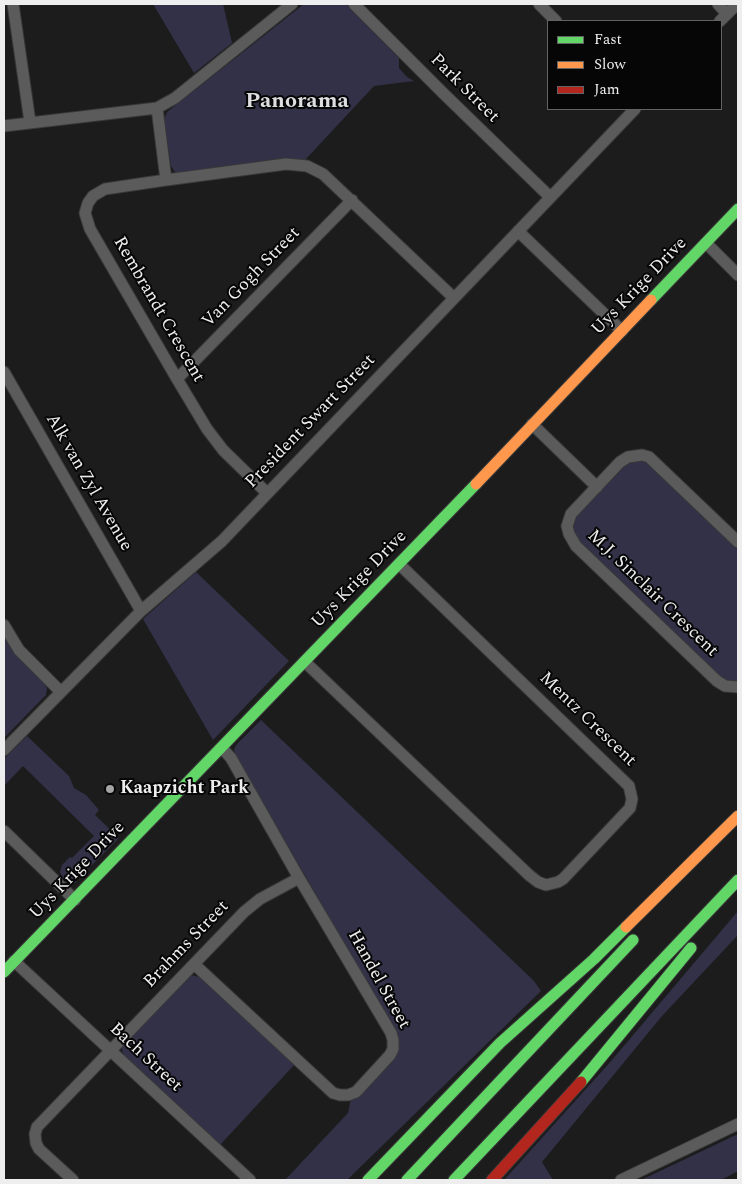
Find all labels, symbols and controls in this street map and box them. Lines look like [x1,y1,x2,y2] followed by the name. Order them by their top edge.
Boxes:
[547,20,722,110] legend
[594,28,622,51] text: Fast
[425,50,503,128] street label: Park Street
[594,53,626,76] text: Slow
[594,78,620,101] text: Jam
[245,90,349,116] district label: Panorama
[199,223,305,333] street label: Van Gogh Street
[108,233,208,387] street label: Rembrandt Crescent
[588,233,692,341] street label: Uys Krige Drive
[241,350,381,494] street label: President Swart Street
[40,411,136,555] street label: Alk van Zyl Avenue
[308,526,412,634] street label: Uys Krige Drive
[582,526,722,662] street label: M.J. Sinclair Crescent
[534,668,640,772] street label: Mentz Crescent
[120,778,249,800] place label: Kaapzicht Park
[104,783,116,795] marker: Kaapzicht Park
[26,817,130,925] street label: Uys Krige Drive
[140,897,234,993] street label: Brahms Street
[342,927,414,1033] street label: Handel Street
[104,1019,186,1097] street label: Bach Street

